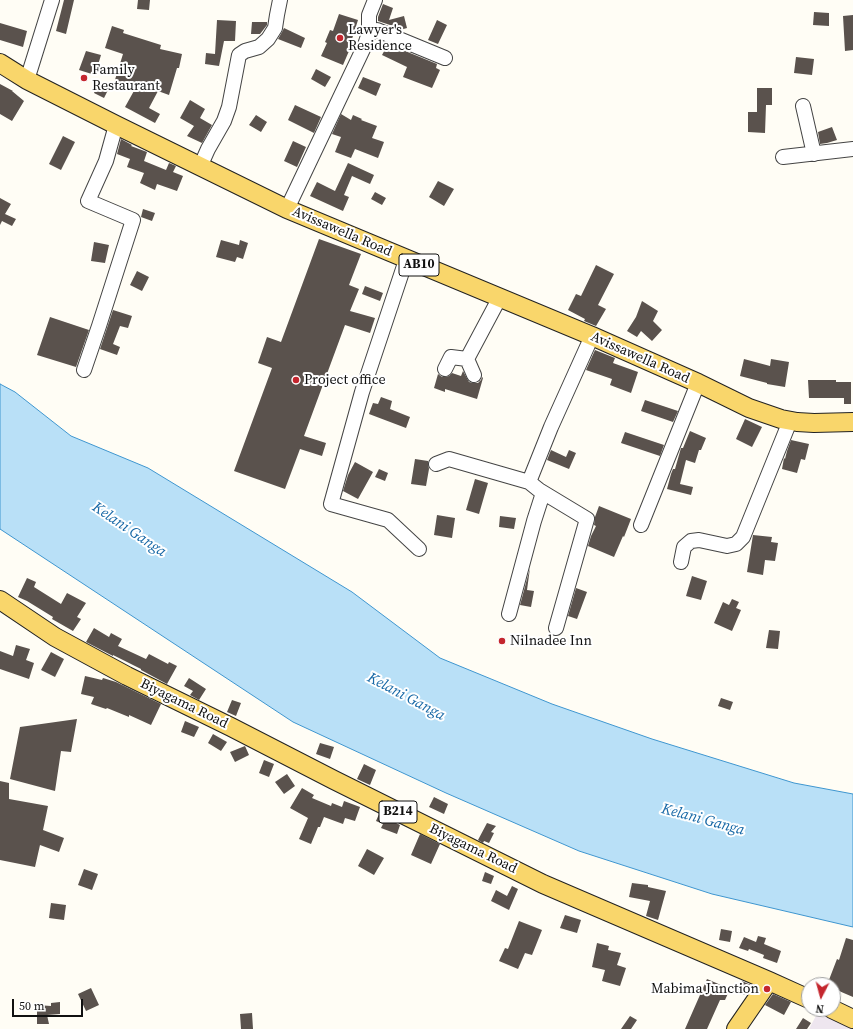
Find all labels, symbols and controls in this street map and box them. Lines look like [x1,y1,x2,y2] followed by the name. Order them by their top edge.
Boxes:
[348,22,412,54] place label: Lawyer's Residence
[335,33,345,43] marker: Lawyer's Residence
[92,62,160,94] place label: Family Restaurant
[79,73,89,83] marker: Family Restaurant
[290,203,394,261] street label: Avissawella Road
[399,254,439,276] road number: AB10
[588,329,692,387] street label: Avissawella Road
[304,372,386,388] place label: Project office
[291,375,301,385] marker: Project office
[89,499,169,561] water label: Kelani Ganga
[510,633,592,649] place label: Nilnadee Inn
[497,636,507,646] marker: Nilnadee Inn
[364,669,448,725] water label: Kelani Ganga
[137,676,231,732] street label: Biyagama Road
[660,800,746,840] water label: Kelani Ganga
[379,801,417,823] road number: B214
[426,821,520,877] street label: Biyagama Road
[801,977,841,1017] north arrow
[651,981,759,997] place label: Mabima Junction
[762,984,772,994] marker: Mabima Junction
[14,991,85,1017] scale bar
[19,998,45,1014] text: 50 m
[815,1001,825,1016] text: N

